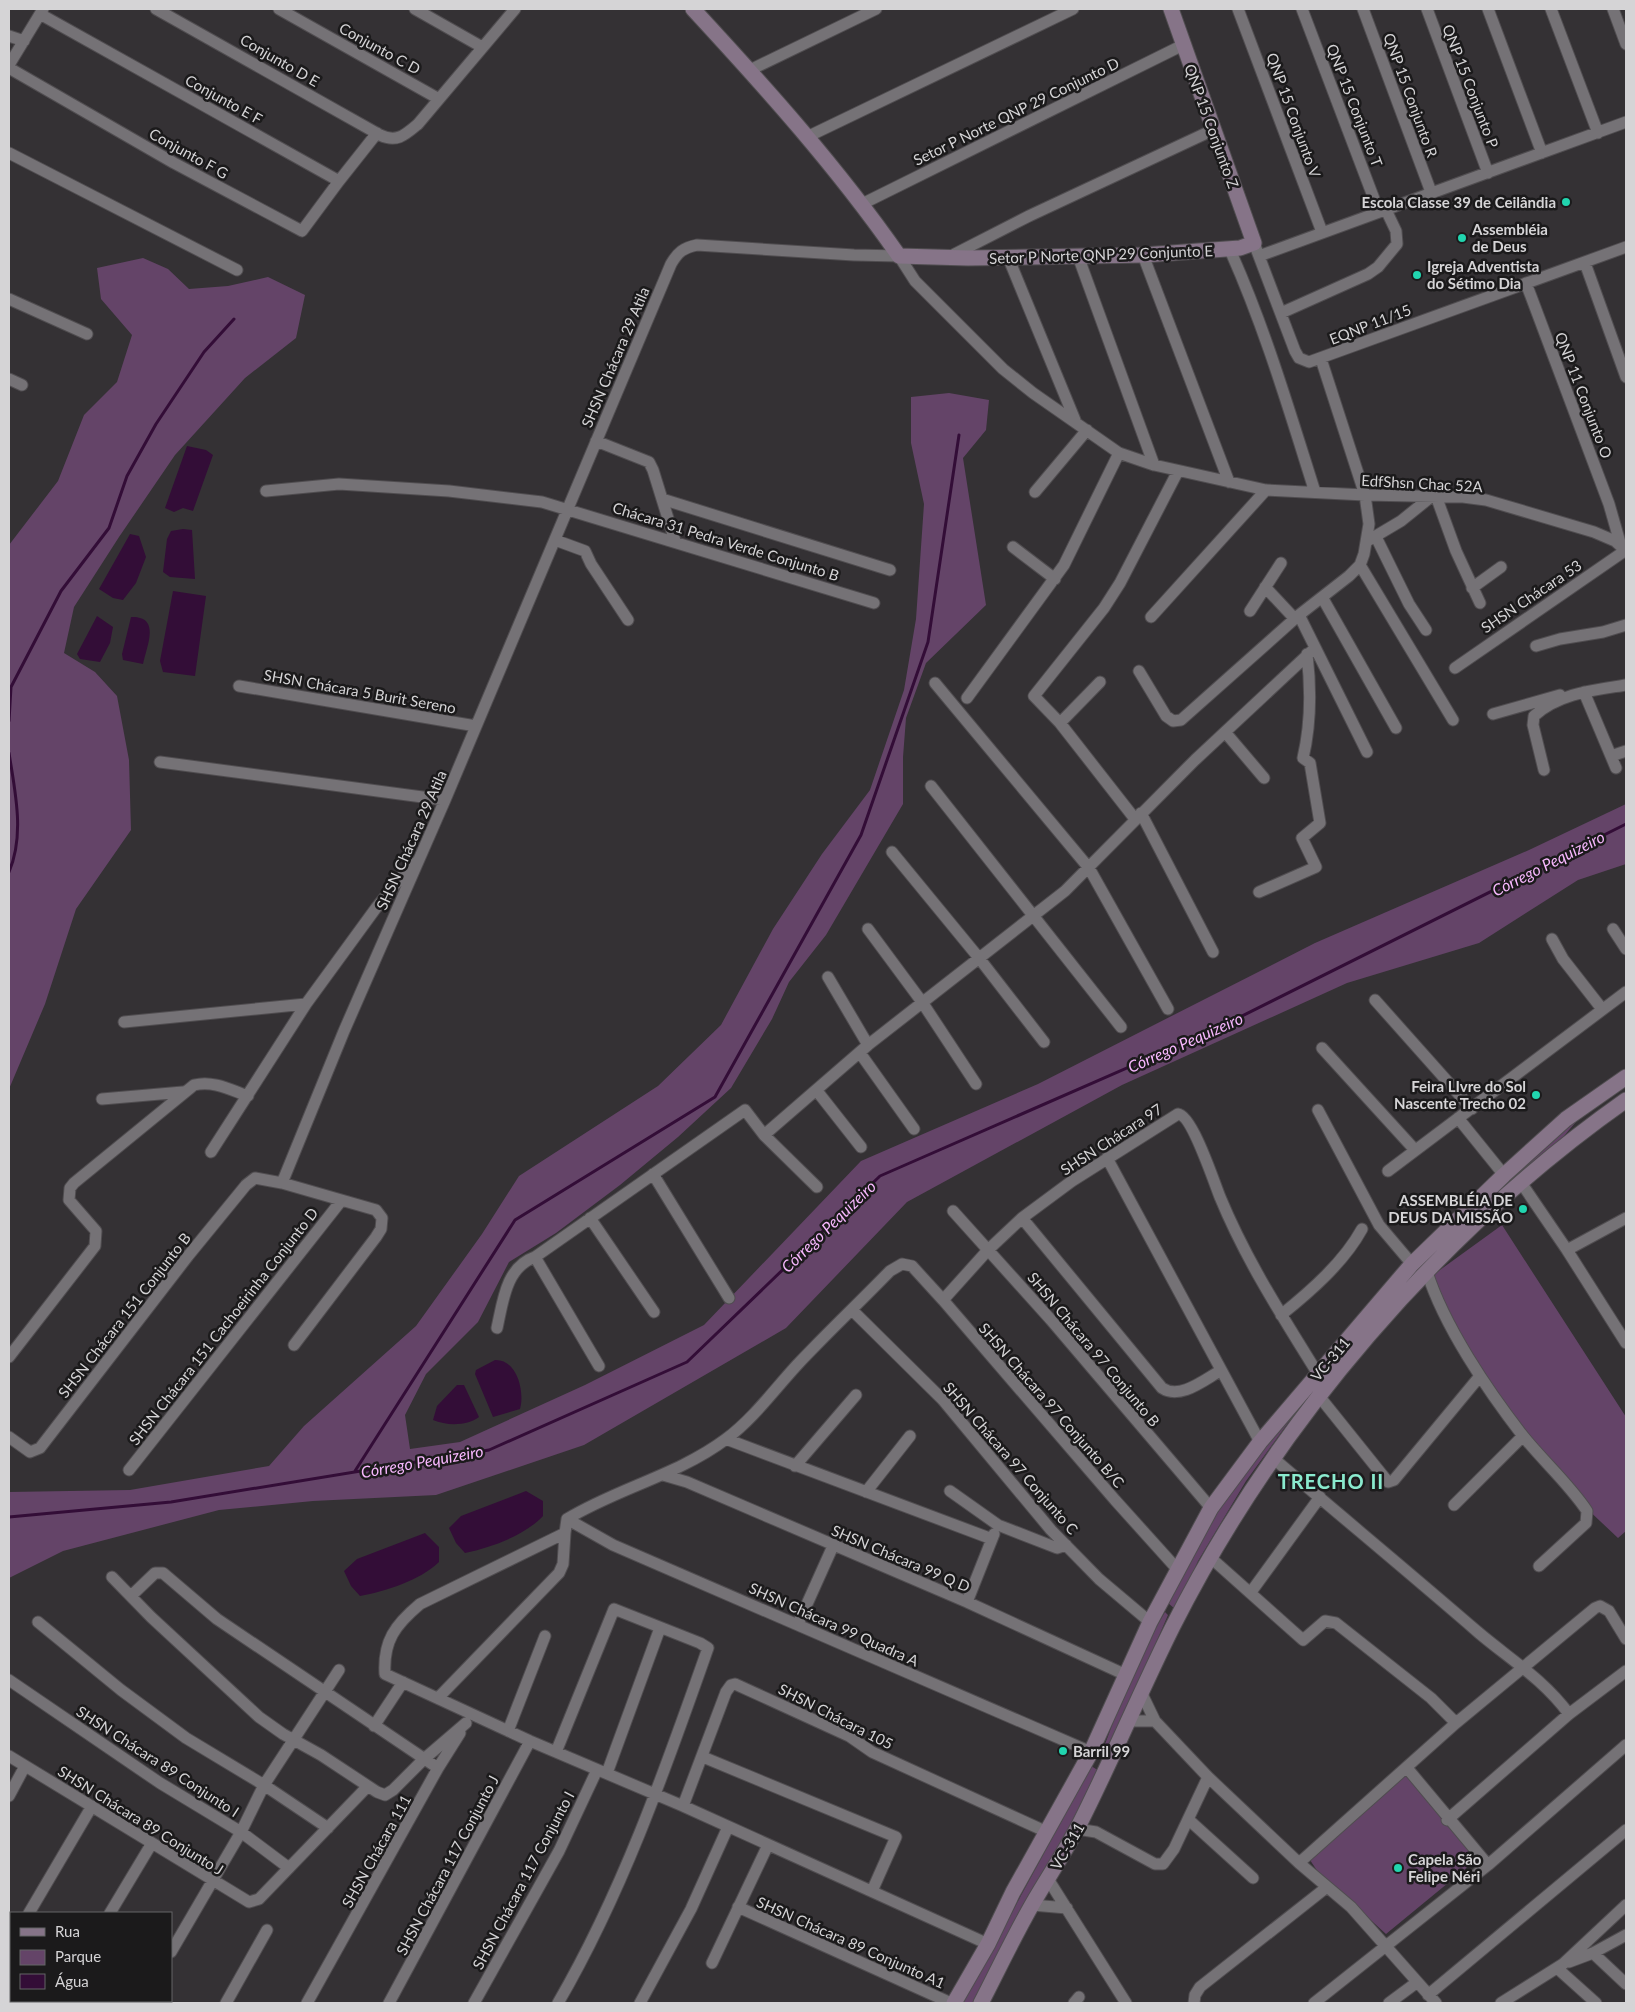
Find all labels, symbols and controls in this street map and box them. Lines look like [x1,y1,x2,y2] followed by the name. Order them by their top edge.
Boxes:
[336,18,424,78] street label: Conjunto C D
[1439,22,1503,150] street label: QNP 15 Conjunto P
[237,30,323,90] street label: Conjunto D E
[1380,30,1442,160] street label: QNP 15 Conjunto R
[1323,41,1387,169] street label: QNP 15 Conjunto T
[1263,50,1325,181] street label: QNP 15 Conjunto V
[910,53,1122,169] street label: Setor P Norte QNP 29 Conjunto D
[1181,61,1243,191] street label: QNP 15 Conjunto Z
[182,70,266,128] street label: Conjunto E F
[146,124,232,182] street label: Conjunto F G
[1362,193,1556,211] place label: Escola Classe 39 de Ceilândia
[1560,196,1572,208] marker: Escola Classe 39 de Ceilândia
[1471,220,1548,255] place label: Assembléia de Deus
[1456,232,1468,244] marker: Assembléia de Deus
[989,241,1213,267] street label: Setor P Norte QNP 29 Conjunto E
[1427,257,1539,292] place label: Igreja Adventista do Sétimo Dia
[1411,269,1423,281] marker: Igreja Adventista do Sétimo Dia
[577,284,653,430] street label: SHSN Chácara 29 Atila
[1327,300,1413,348] street label: EQNP 11/15
[1552,329,1616,461] street label: QNP 11 Conjunto O
[1361,471,1484,495] street label: EdfShsn Chac 52A
[611,498,841,584] street label: Chácara 31 Pedra Verde Conjunto B
[1477,556,1585,636] street label: SHSN Chácara 53
[263,665,457,717] street label: SHSN Chácara 5 Burit Sereno
[372,767,450,913] street label: SHSN Chácara 29 Atila
[1488,826,1608,900] water label: Córrego Pequizeiro
[1124,1008,1246,1076] water label: Córrego Pequizeiro
[1394,1077,1526,1112] place label: Feira LIvre do Sol Nascente Trecho 02
[1530,1089,1542,1101] marker: Feira LIvre do Sol Nascente Trecho 02
[1057,1099,1165,1179] street label: SHSN Chácara 97
[777,1176,879,1276] water label: Córrego Pequizeiro
[1388,1191,1513,1226] place label: ASSEMBLÉIA DE DEUS DA MISSÃO
[1517,1203,1529,1215] marker: ASSEMBLÉIA DE DEUS DA MISSÃO
[125,1204,321,1448] street label: SHSN Chácara 151 Cachoeirinha Conjunto D
[54,1229,194,1401] street label: SHSN Chácara 151 Conjunto B
[1024,1268,1164,1430] street label: SHSN Chácara 97 Conjunto B
[976,1319,1128,1491] street label: SHSN Chácara 97 Conjunto B/C
[1307,1333,1353,1385] street label: VC-311
[940,1378,1082,1538] street label: SHSN Chácara 97 Conjunto C
[359,1441,485,1481] water label: Córrego Pequizeiro
[1278,1469,1384,1493] district label: TRECHO II
[829,1521,973,1595] street label: SHSN Chácara 99 Q D
[746,1578,922,1670] street label: SHSN Chácara 99 Quadra A
[776,1679,896,1753] street label: SHSN Chácara 105
[73,1702,243,1820] street label: SHSN Chácara 89 Conjunto I
[1073,1742,1130,1760] place label: Barril 99
[1057,1745,1069,1757] marker: Barril 99
[55,1762,227,1878] street label: SHSN Chácara 89 Conjunto J
[392,1772,502,1958] street label: SHSN Chácara 117 Conjunto J
[468,1788,578,1972] street label: SHSN Chácara 117 Conjunto I
[338,1791,414,1911] street label: SHSN Chácara 111
[1046,1819,1088,1873] street label: VC-311
[1408,1850,1482,1885] place label: Capela São Felipe Néri
[1392,1862,1404,1874] marker: Capela São Felipe Néri
[754,1892,948,1992] street label: SHSN Chácara 89 Conjunto A1
[10,1912,172,2002] legend
[55,1922,80,1940] text: Rua
[55,1947,101,1965] text: Parque
[55,1972,89,1990] text: Água

